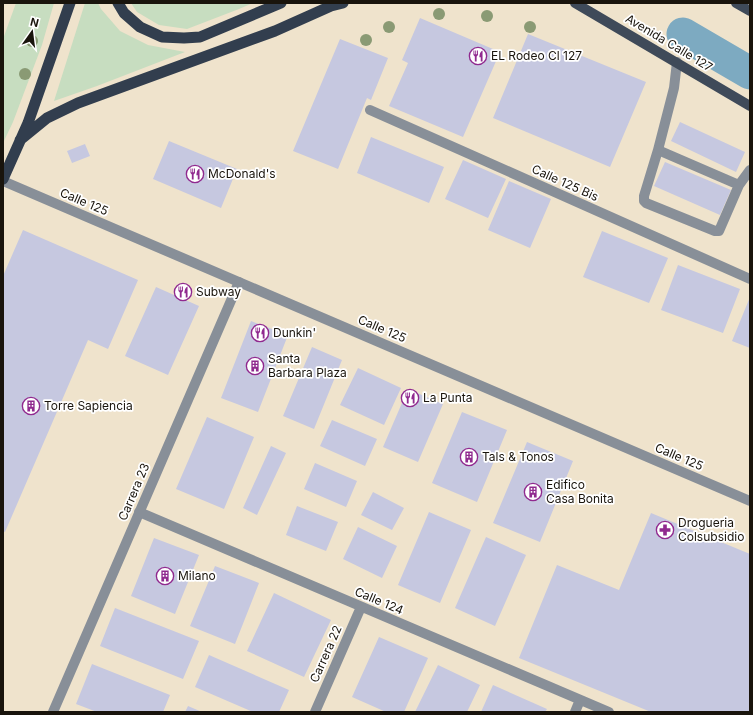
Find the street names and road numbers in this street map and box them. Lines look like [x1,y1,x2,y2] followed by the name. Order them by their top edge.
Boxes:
[623,11,716,75] street label: Avenida Calle 127
[529,161,601,204] street label: Calle 125 Bis
[58,185,111,218] street label: Calle 125
[356,312,409,345] street label: Calle 125
[653,440,706,473] street label: Calle 125
[115,461,152,523] street label: Carrera 23
[353,584,406,618] street label: Calle 124
[306,623,345,685] street label: Carrera 22

